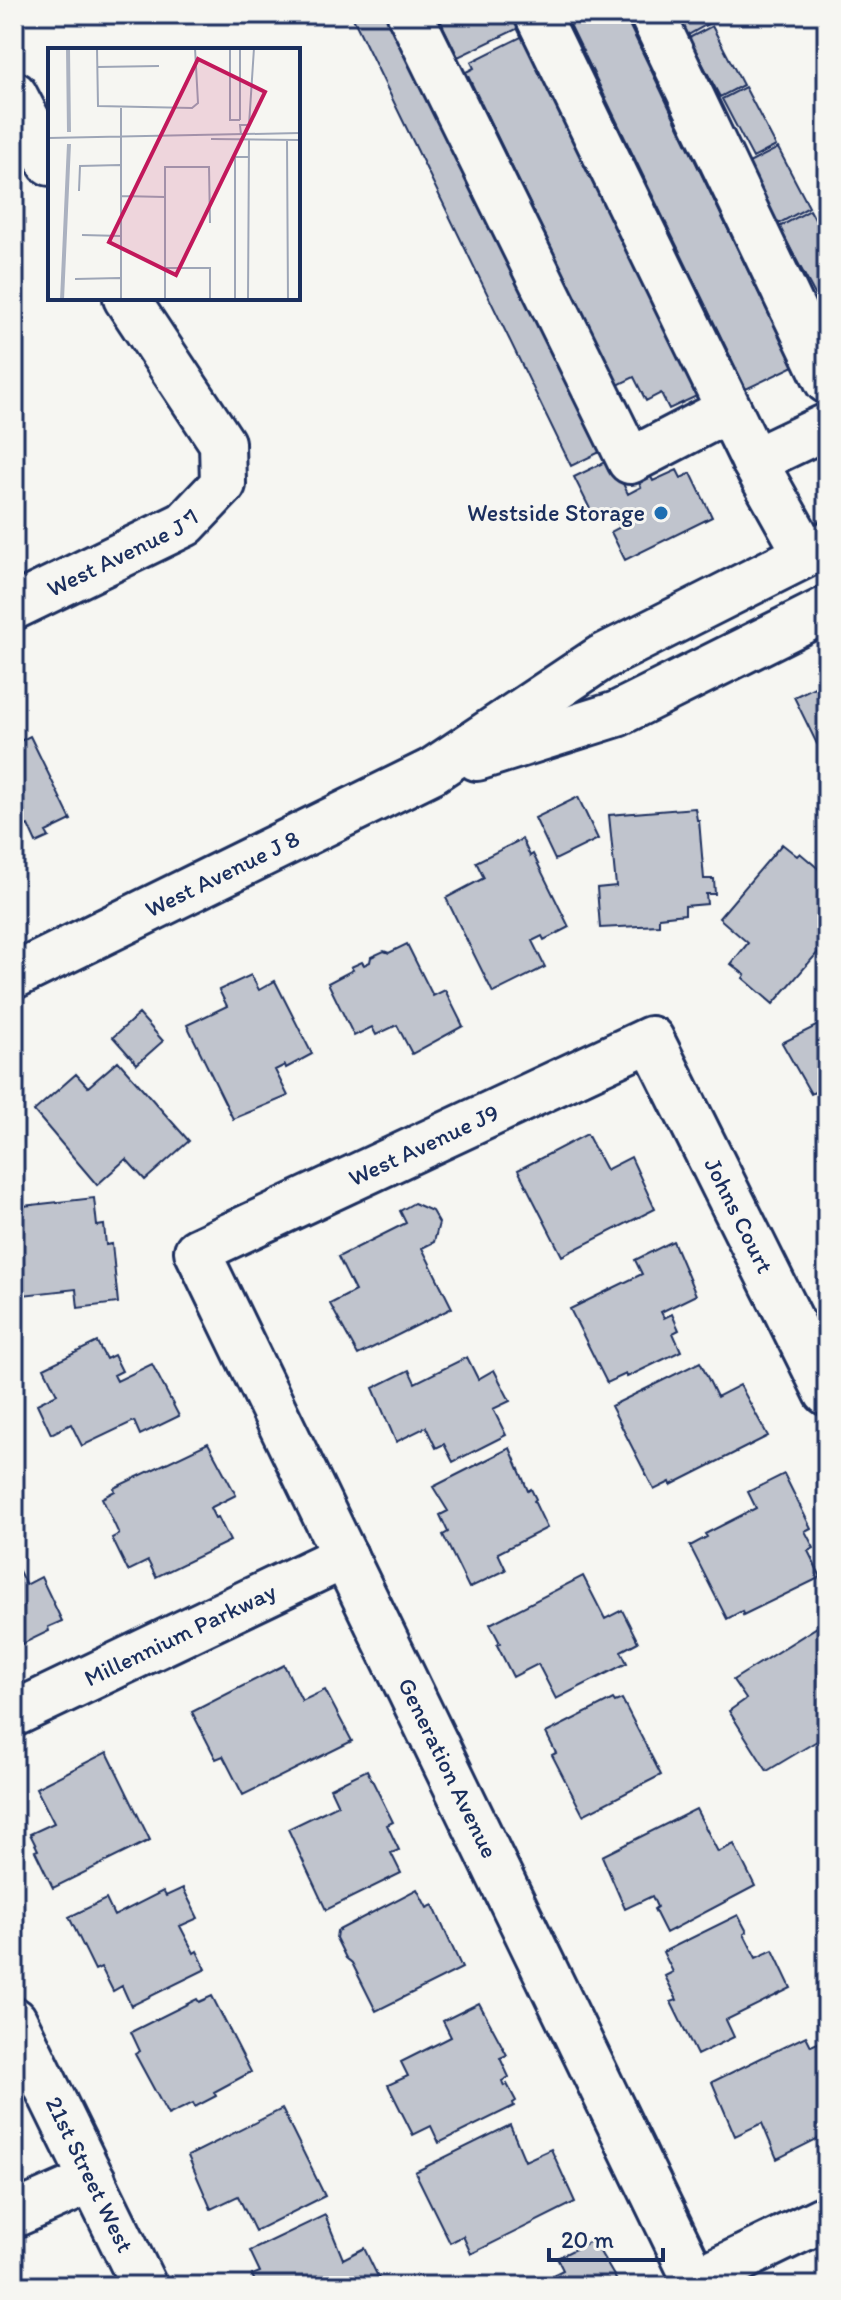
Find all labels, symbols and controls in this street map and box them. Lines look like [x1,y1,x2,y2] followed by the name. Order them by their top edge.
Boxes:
[48,48,300,300] inset map
[467,498,645,527] place label: Westside Storage
[42,502,206,603] street label: West Avenue J 7
[652,504,670,522] marker: Westside Storage
[140,823,304,923] street label: West Avenue J 8
[344,1097,503,1192] street label: West Avenue J9
[698,1153,780,1278] street label: Johns Court
[79,1576,281,1692] street label: Millennium Parkway
[392,1673,505,1863] street label: Generation Avenue
[40,2092,140,2257] street label: 21st Street West
[549,2212,663,2262] scale bar
[561,2225,614,2254] text: 20 m

